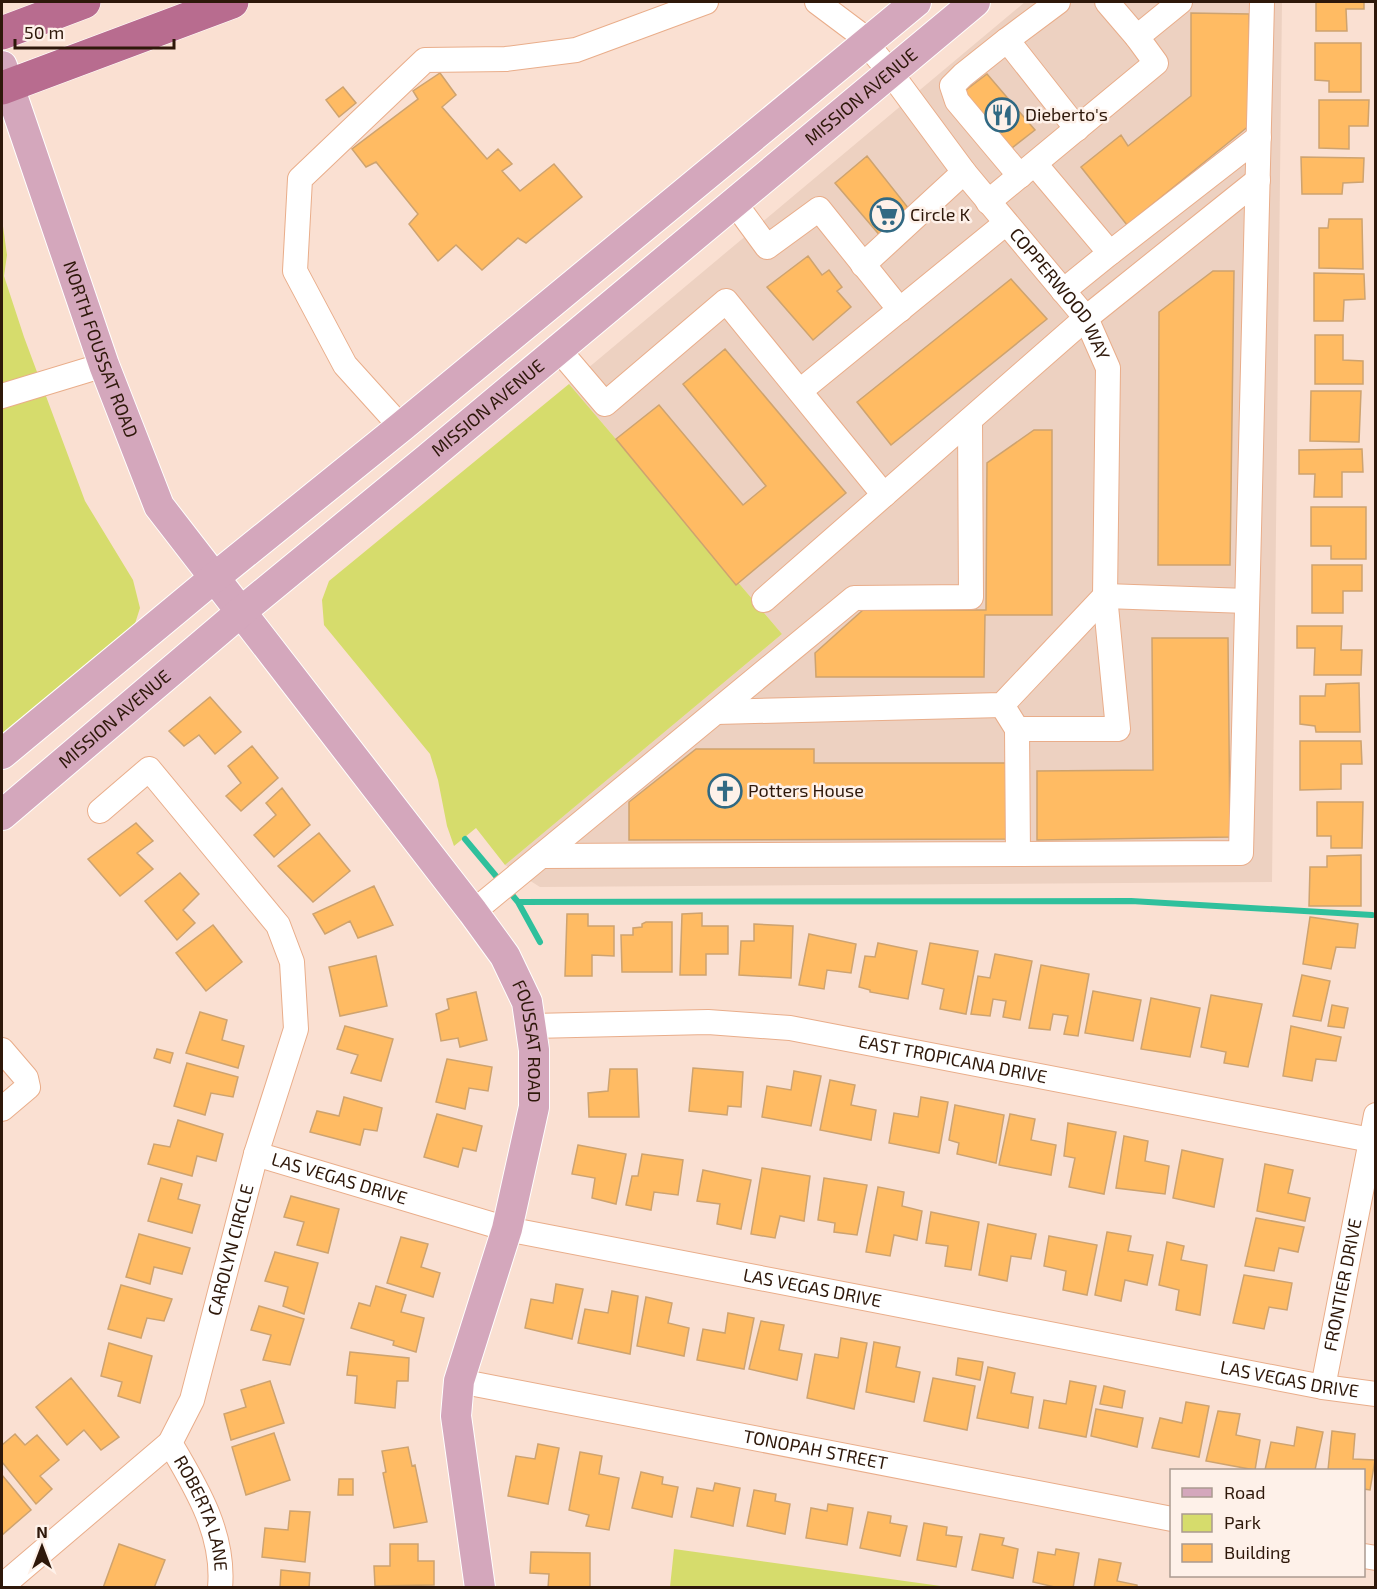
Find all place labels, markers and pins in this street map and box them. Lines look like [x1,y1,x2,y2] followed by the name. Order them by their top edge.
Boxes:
[984,97,1020,133] restaurant icon: Dieberto's
[1025,103,1108,125] place label: Dieberto's
[869,197,905,233] supermarket icon: Circle K
[910,203,971,225] place label: Circle K
[707,773,743,809] church icon: Potters House
[748,779,864,801] place label: Potters House

